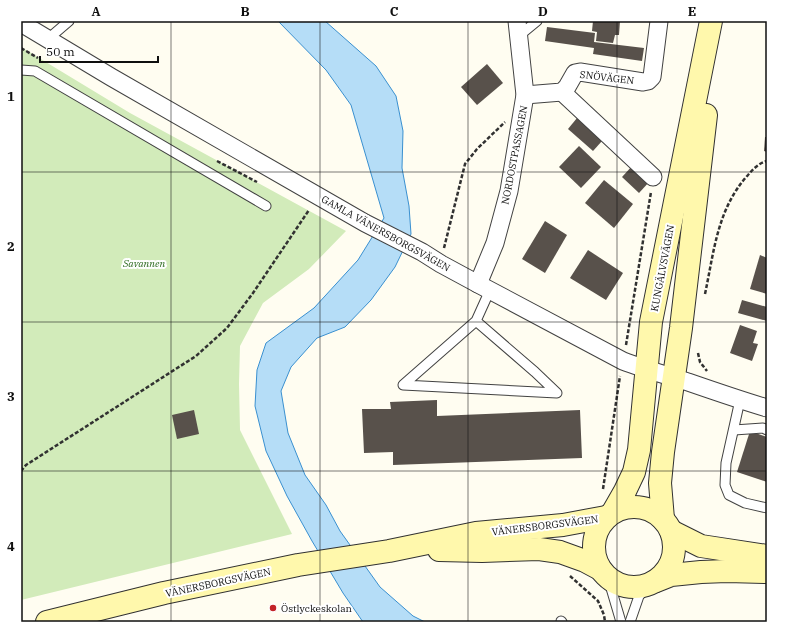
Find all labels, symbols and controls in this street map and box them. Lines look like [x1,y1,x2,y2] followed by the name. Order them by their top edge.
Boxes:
[91,3,101,20] text: A
[240,3,250,20] text: B
[390,3,399,20] text: C
[538,3,548,20] text: D
[688,3,696,20] text: E
[40,38,158,64] scale bar
[46,44,75,59] text: 50 m
[579,68,635,87] street label: SNÖVÄGEN
[7,88,15,105] text: 1
[499,104,531,206] street label: NORDOSTPASSAGEN
[319,193,453,274] street label: GAMLA VÄNERSBORGSVÄGEN
[648,223,677,312] street label: KUNGÄLVSVÄGEN
[7,238,15,255] text: 2
[122,257,165,270] park label: Savannen
[7,388,15,405] text: 3
[491,512,599,538] street label: VÄNERSBORGSVÄGEN
[7,538,15,555] text: 4
[164,565,272,600] street label: VÄNERSBORGSVÄGEN
[281,602,353,615] place label: Östlyckeskolan
[268,603,278,613] marker: Östlyckeskolan

